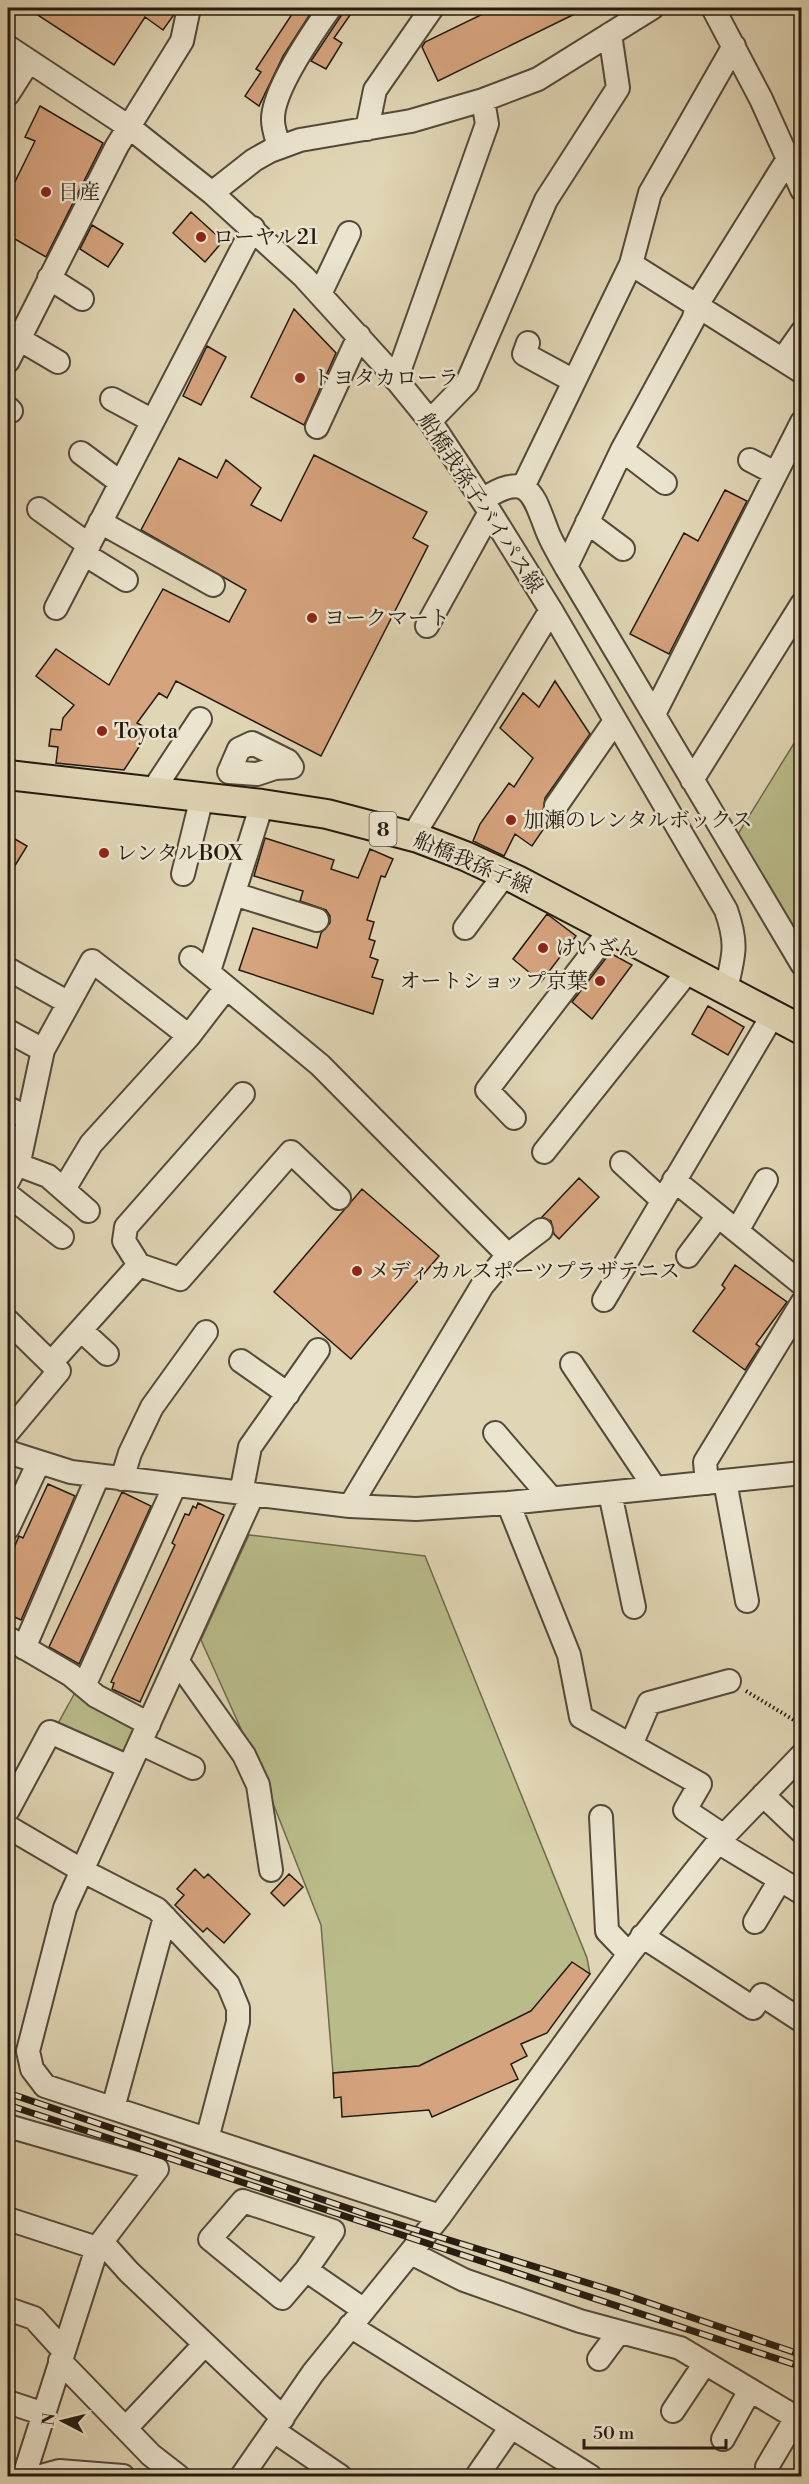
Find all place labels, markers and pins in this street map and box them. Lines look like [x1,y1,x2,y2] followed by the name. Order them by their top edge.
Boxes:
[58,180,100,206] place label: 日産
[39,185,53,199] marker: 日産
[213,225,318,251] place label: ローヤル21
[194,230,208,244] marker: ローヤル21
[312,366,459,392] place label: トヨタカローラ
[293,371,307,385] marker: トヨタカローラ
[324,606,450,632] place label: ヨークマート
[305,611,319,625] marker: ヨークマート
[114,719,178,745] place label: Toyota
[95,724,109,738] marker: Toyota
[523,808,752,834] place label: 加瀬のレンタルボックス
[504,813,518,827] marker: 加瀬のレンタルボックス
[116,841,244,867] place label: レンタルBOX
[97,846,111,860] marker: レンタルBOX
[555,936,639,962] place label: けいざん
[536,941,550,955] marker: けいざん
[399,969,588,995] place label: オートショップ京葉
[593,974,607,988] marker: オートショップ京葉
[369,1259,680,1285] place label: メディカルスポーツプラザテニス
[350,1264,364,1278] marker: メディカルスポーツプラザテニス

